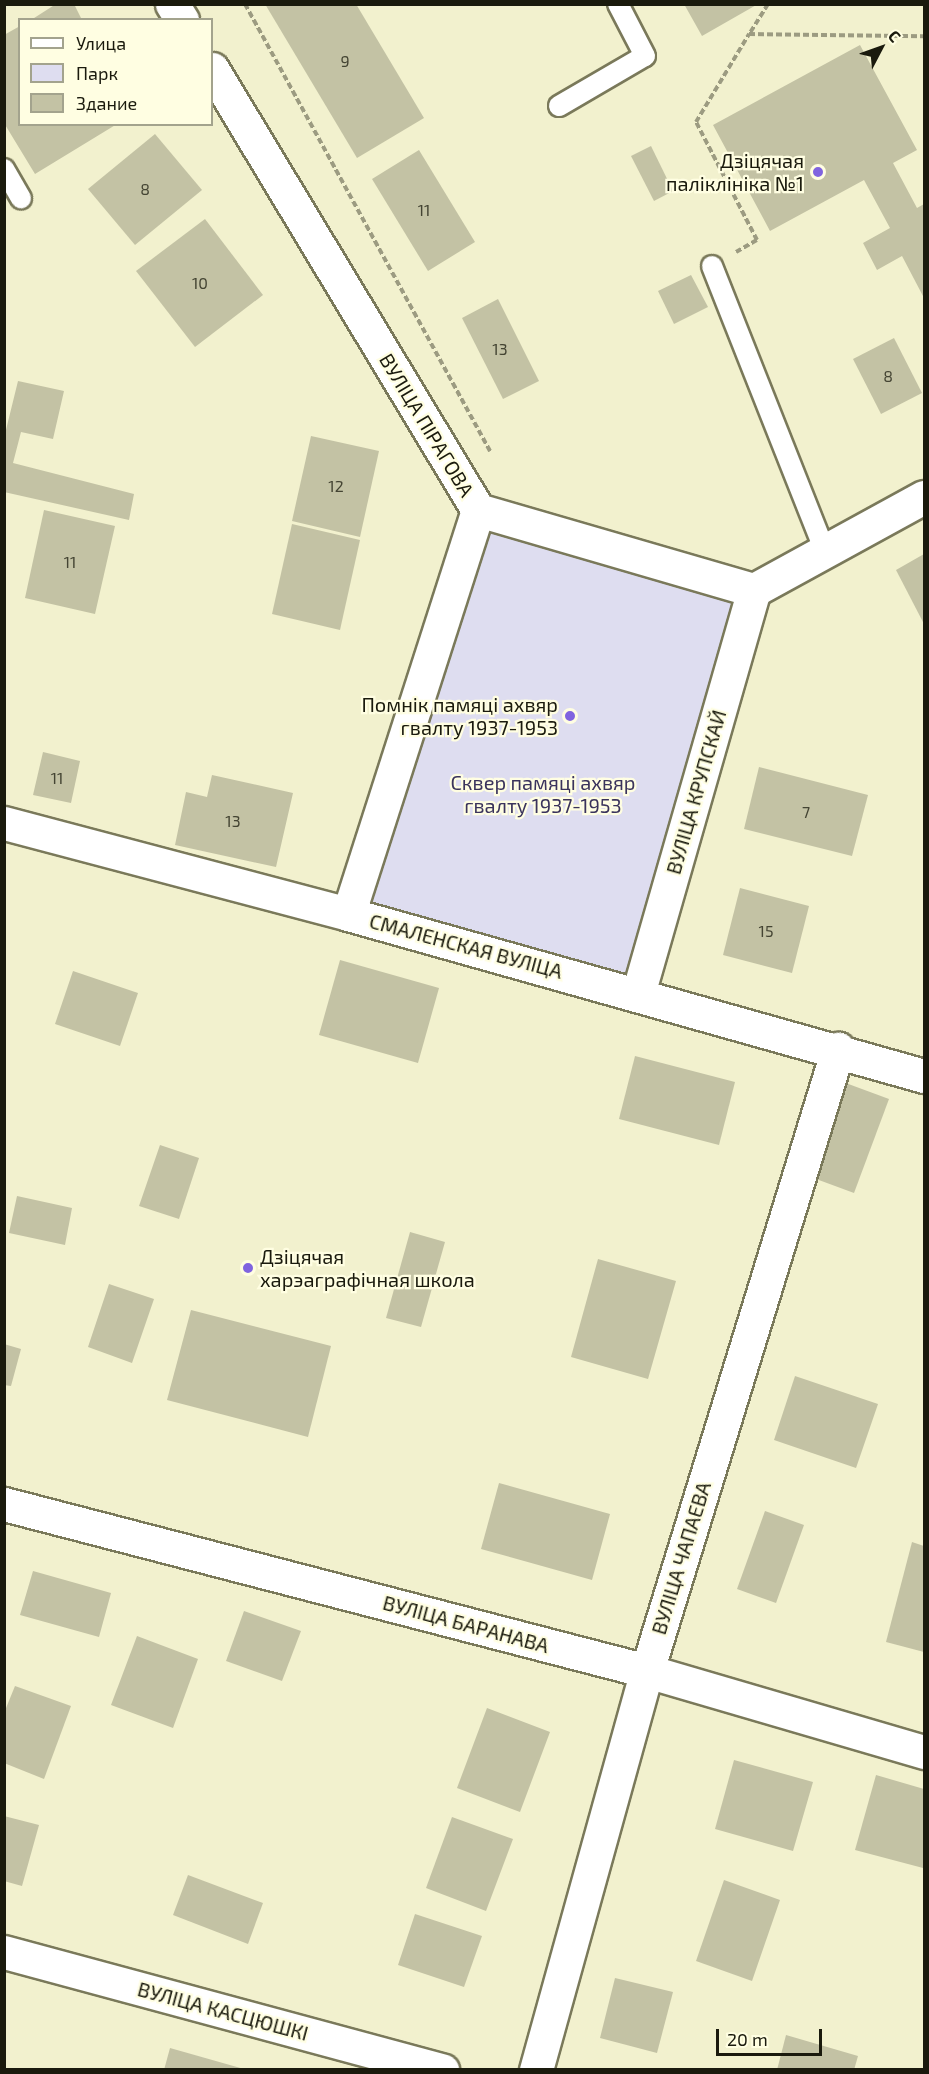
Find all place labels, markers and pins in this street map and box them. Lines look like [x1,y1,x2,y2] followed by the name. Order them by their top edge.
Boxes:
[666,148,804,195] place label: Дзіцячая паліклініка №1
[809,163,827,181] marker: Дзіцячая паліклініка №1
[361,692,558,739] place label: Помнік памяці ахвяр гвалту 1937-1953
[563,709,577,723] marker: Помнік памяці ахвяр гвалту 1937-1953
[260,1244,475,1291] place label: Дзіцячая харэаграфічная школа
[241,1261,255,1275] marker: Дзіцячая харэаграфічная школа

